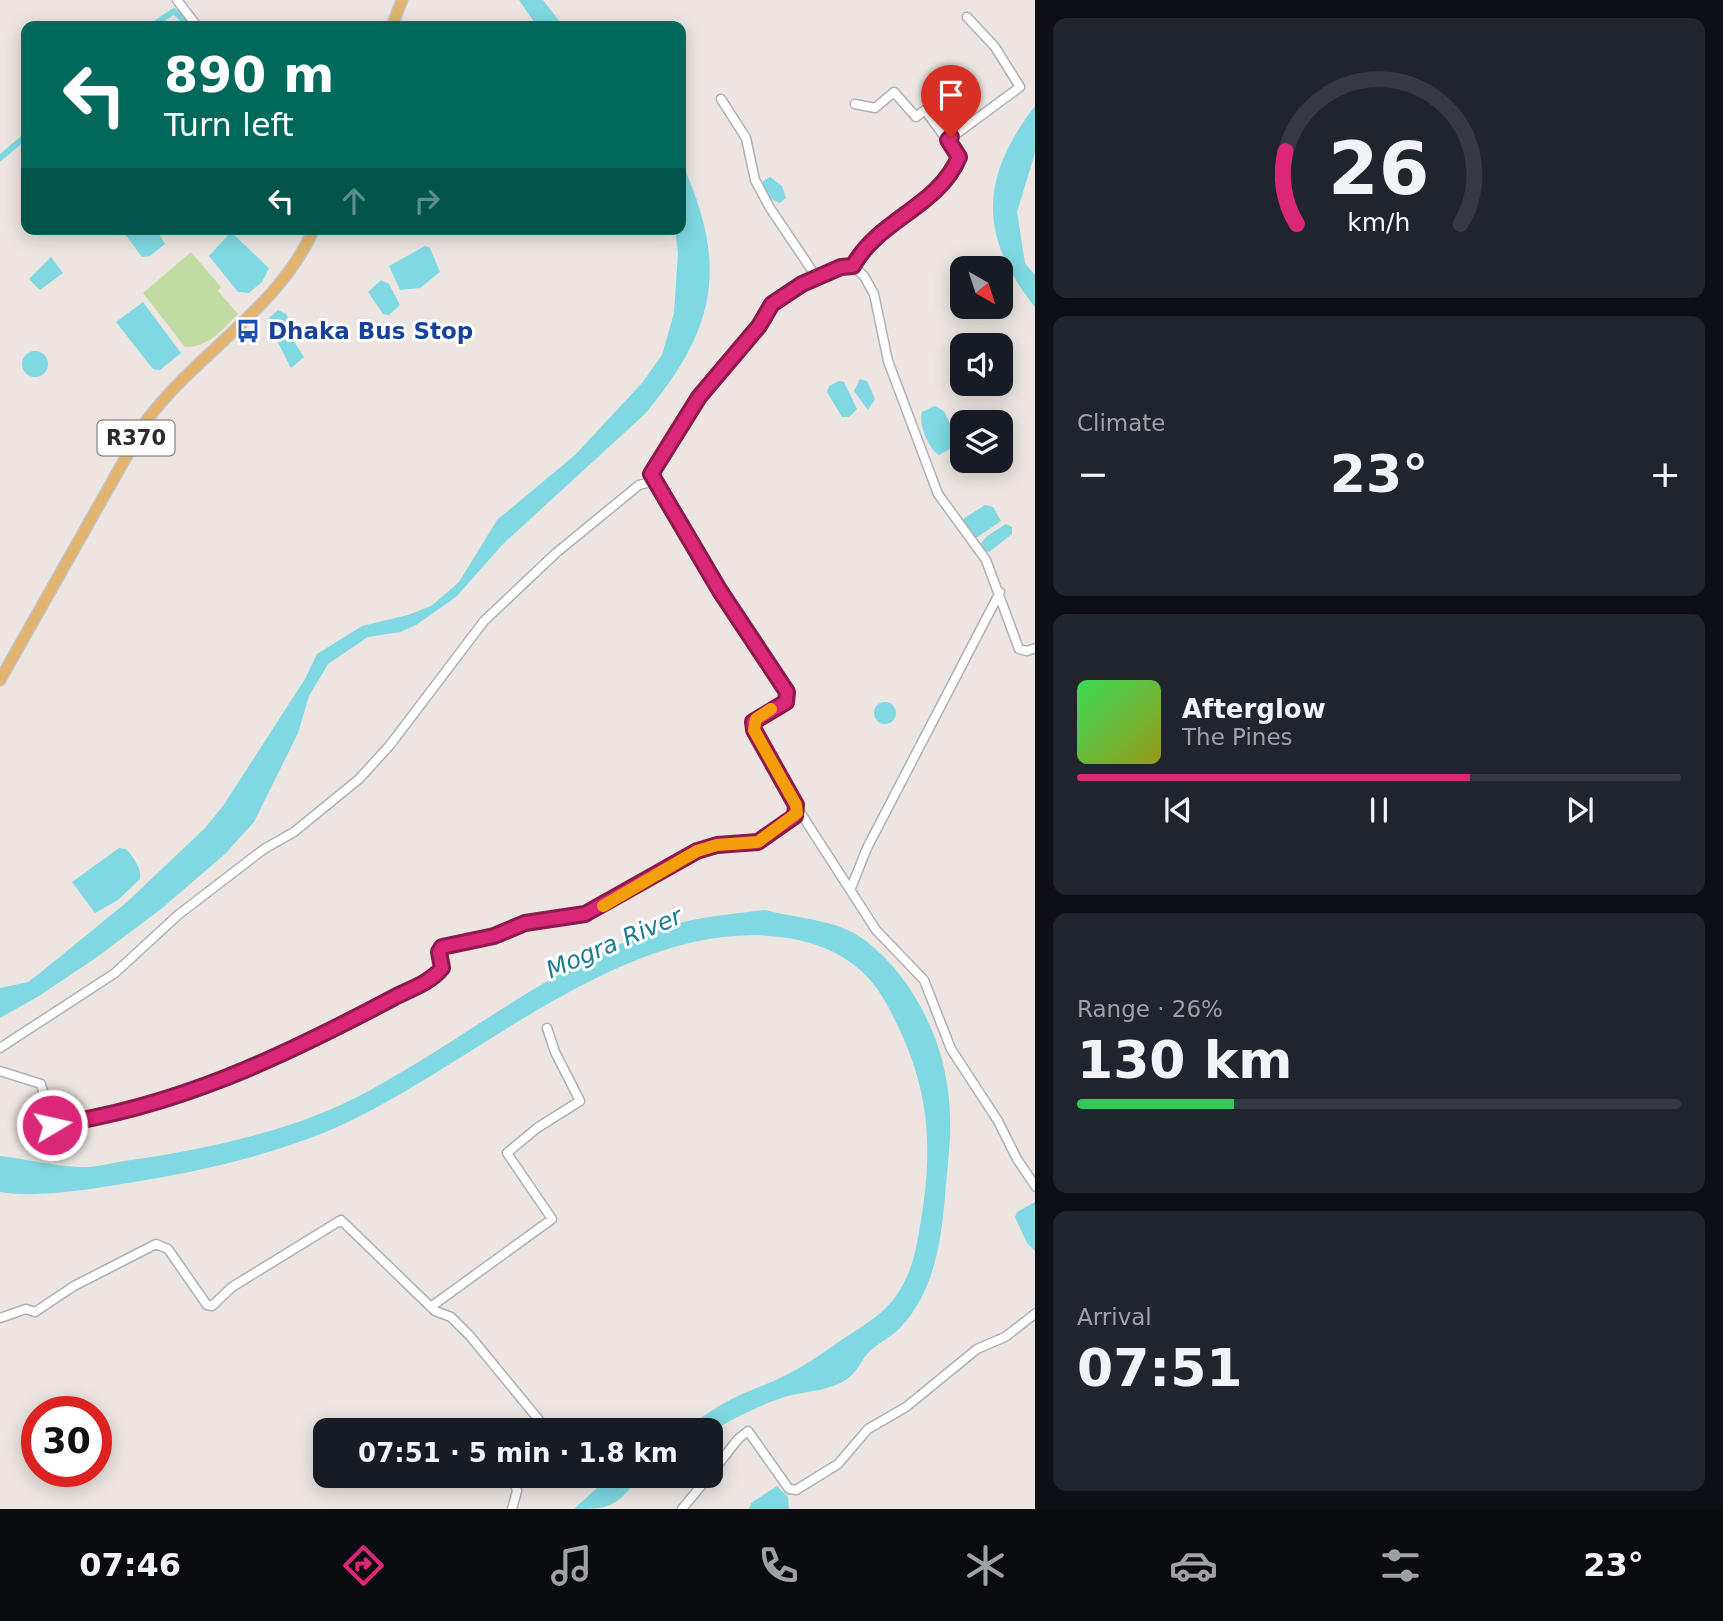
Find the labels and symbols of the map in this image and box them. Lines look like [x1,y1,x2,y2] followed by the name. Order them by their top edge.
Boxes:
[921,65,981,137] pin
[950,256,1013,318] north arrow
[234,317,262,345] bus stop icon: Dhaka Bus Stop
[268,318,473,344] place label: Dhaka Bus Stop
[97,420,174,456] road number: R370
[542,901,688,984] water label: Mogra River
[15,1088,89,1162] position arrow
[21,1396,112,1487] speed limit sign: 30

